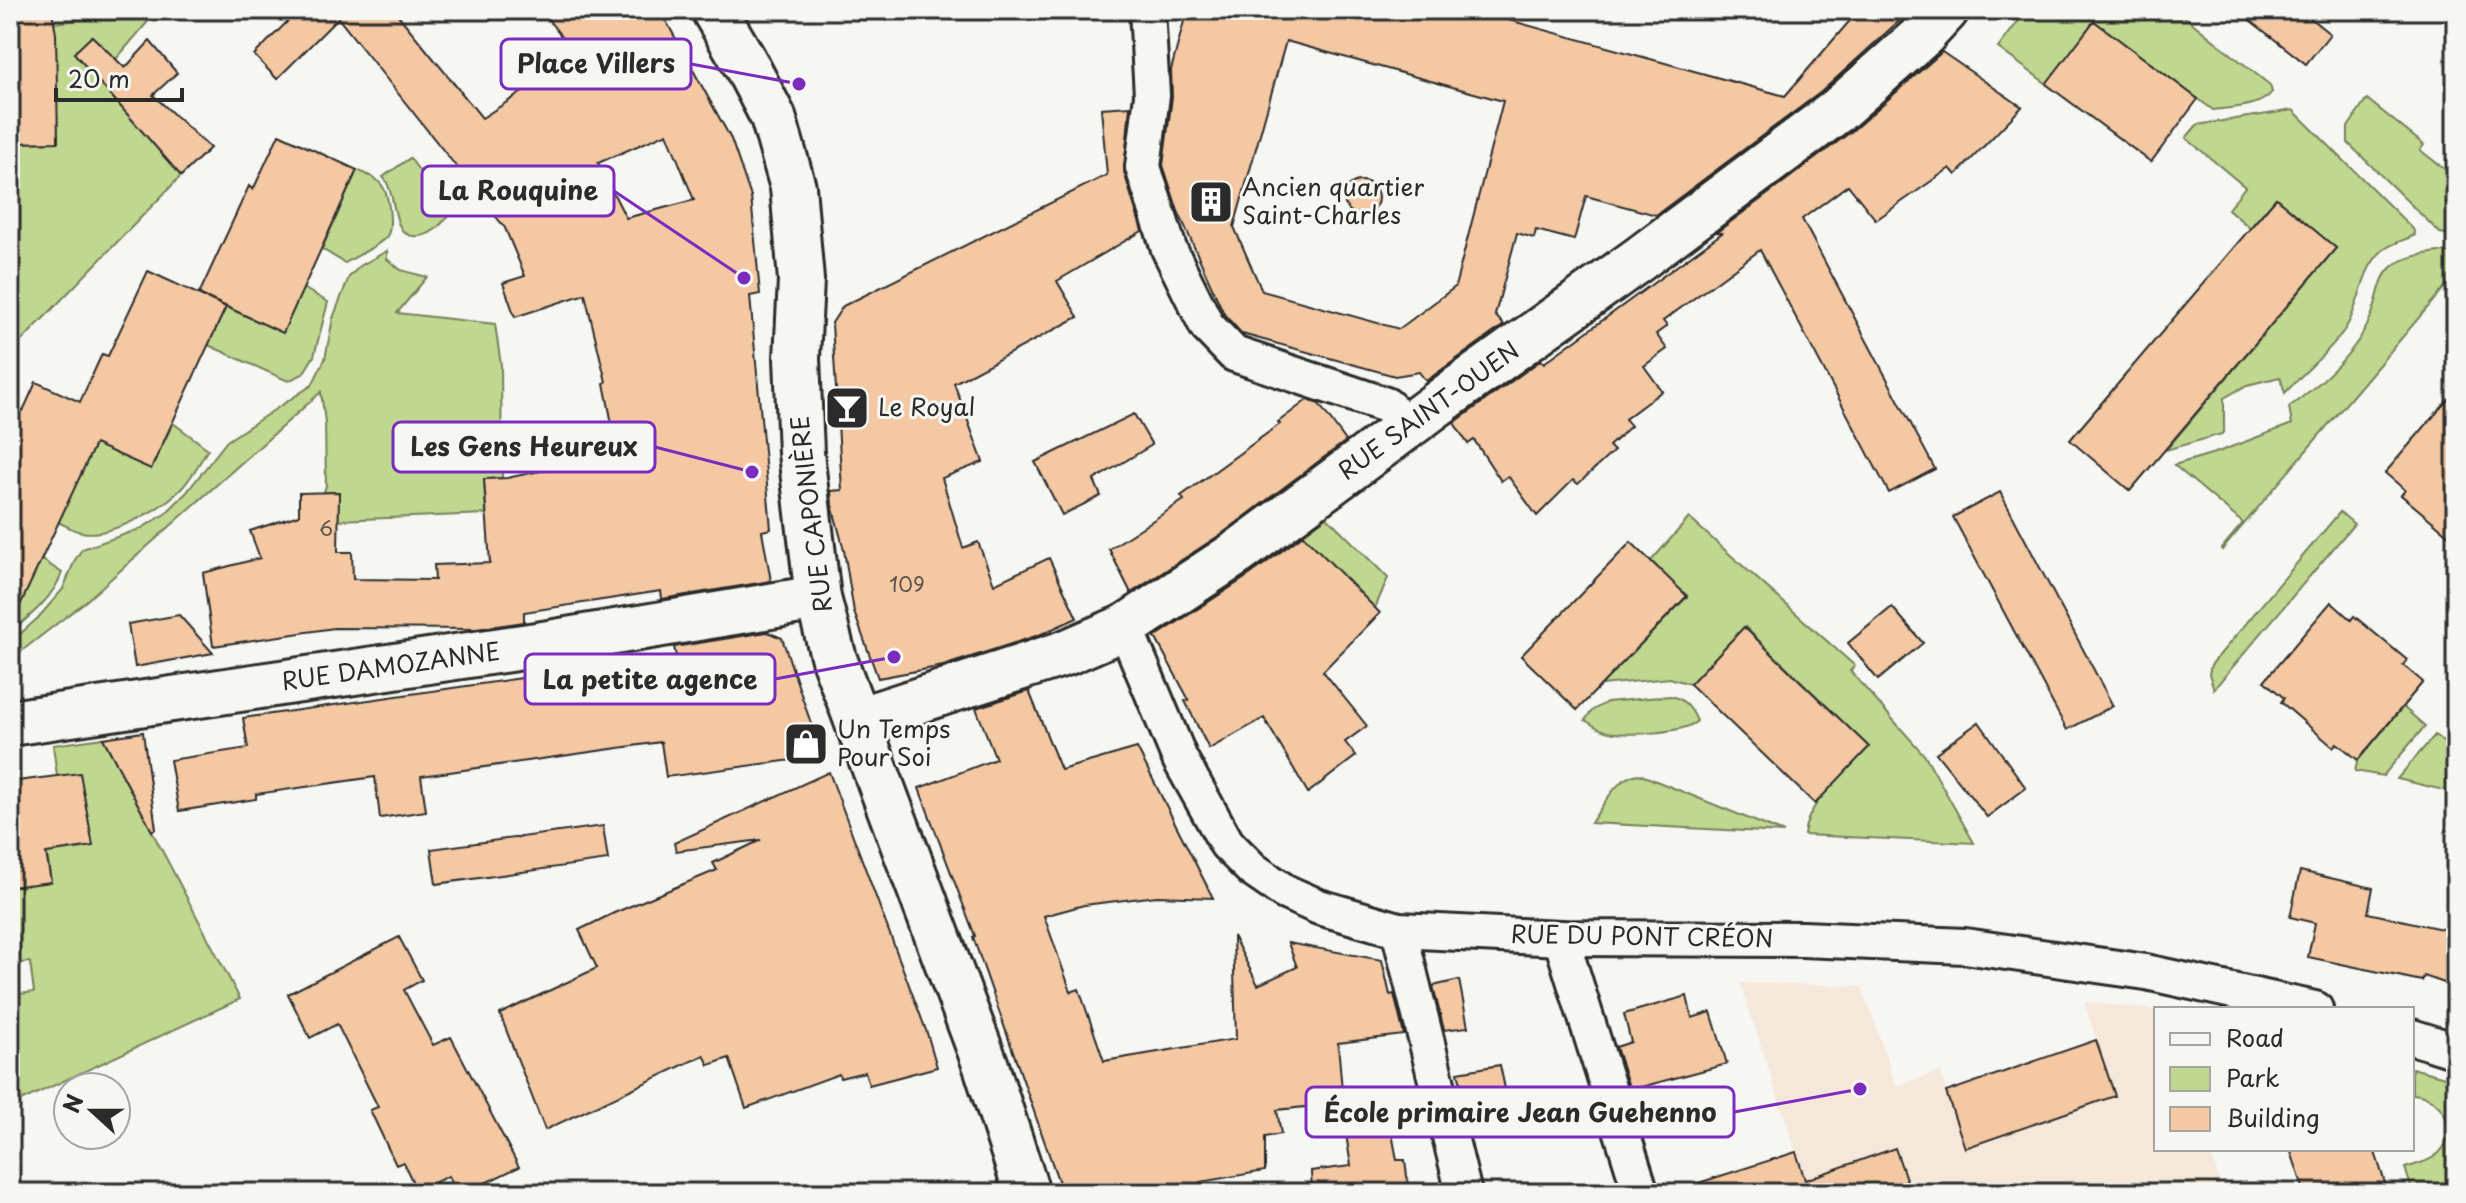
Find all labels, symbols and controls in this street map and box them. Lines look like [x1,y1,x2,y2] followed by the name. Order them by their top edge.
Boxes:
[501,39,691,89] callout: Place Villers
[517,43,675,82] text: Place Villers
[56,52,182,102] scale bar
[68,60,130,96] text: 20 m
[422,166,614,216] callout: La Rouquine
[1242,168,1424,232] place label: Ancien quartier Saint-Charles
[438,170,598,209] text: La Rouquine
[1187,178,1235,226] building icon: Ancien quartier Saint-Charles
[1330,331,1526,487] street label: RUE SAINT-OUEN
[823,384,871,432] bar icon: Le Royal
[878,388,975,424] place label: Le Royal
[780,414,840,615] street label: RUE CAPONIÈRE
[393,422,655,472] callout: Les Gens Heureux
[410,426,638,465] text: Les Gens Heureux
[319,513,333,543] house number: 6
[889,569,925,599] house number: 109
[279,632,502,698] street label: RUE DAMOZANNE
[525,654,775,704] callout: La petite agence
[542,659,758,698] text: La petite agence
[837,710,950,774] place label: Un Temps Pour Soi
[782,720,830,768] shop icon: Un Temps Pour Soi
[1510,915,1774,955] street label: RUE DU PONT CRÉON
[2154,1007,2414,1151] legend
[2226,1019,2284,1055] text: Road
[2226,1059,2280,1095] text: Park
[52,1071,132,1151] north arrow
[1306,1087,1734,1137] callout: École primaire Jean Guehenno
[53,1089,90,1117] text: N
[1323,1092,1717,1131] text: École primaire Jean Guehenno
[2226,1099,2320,1135] text: Building

